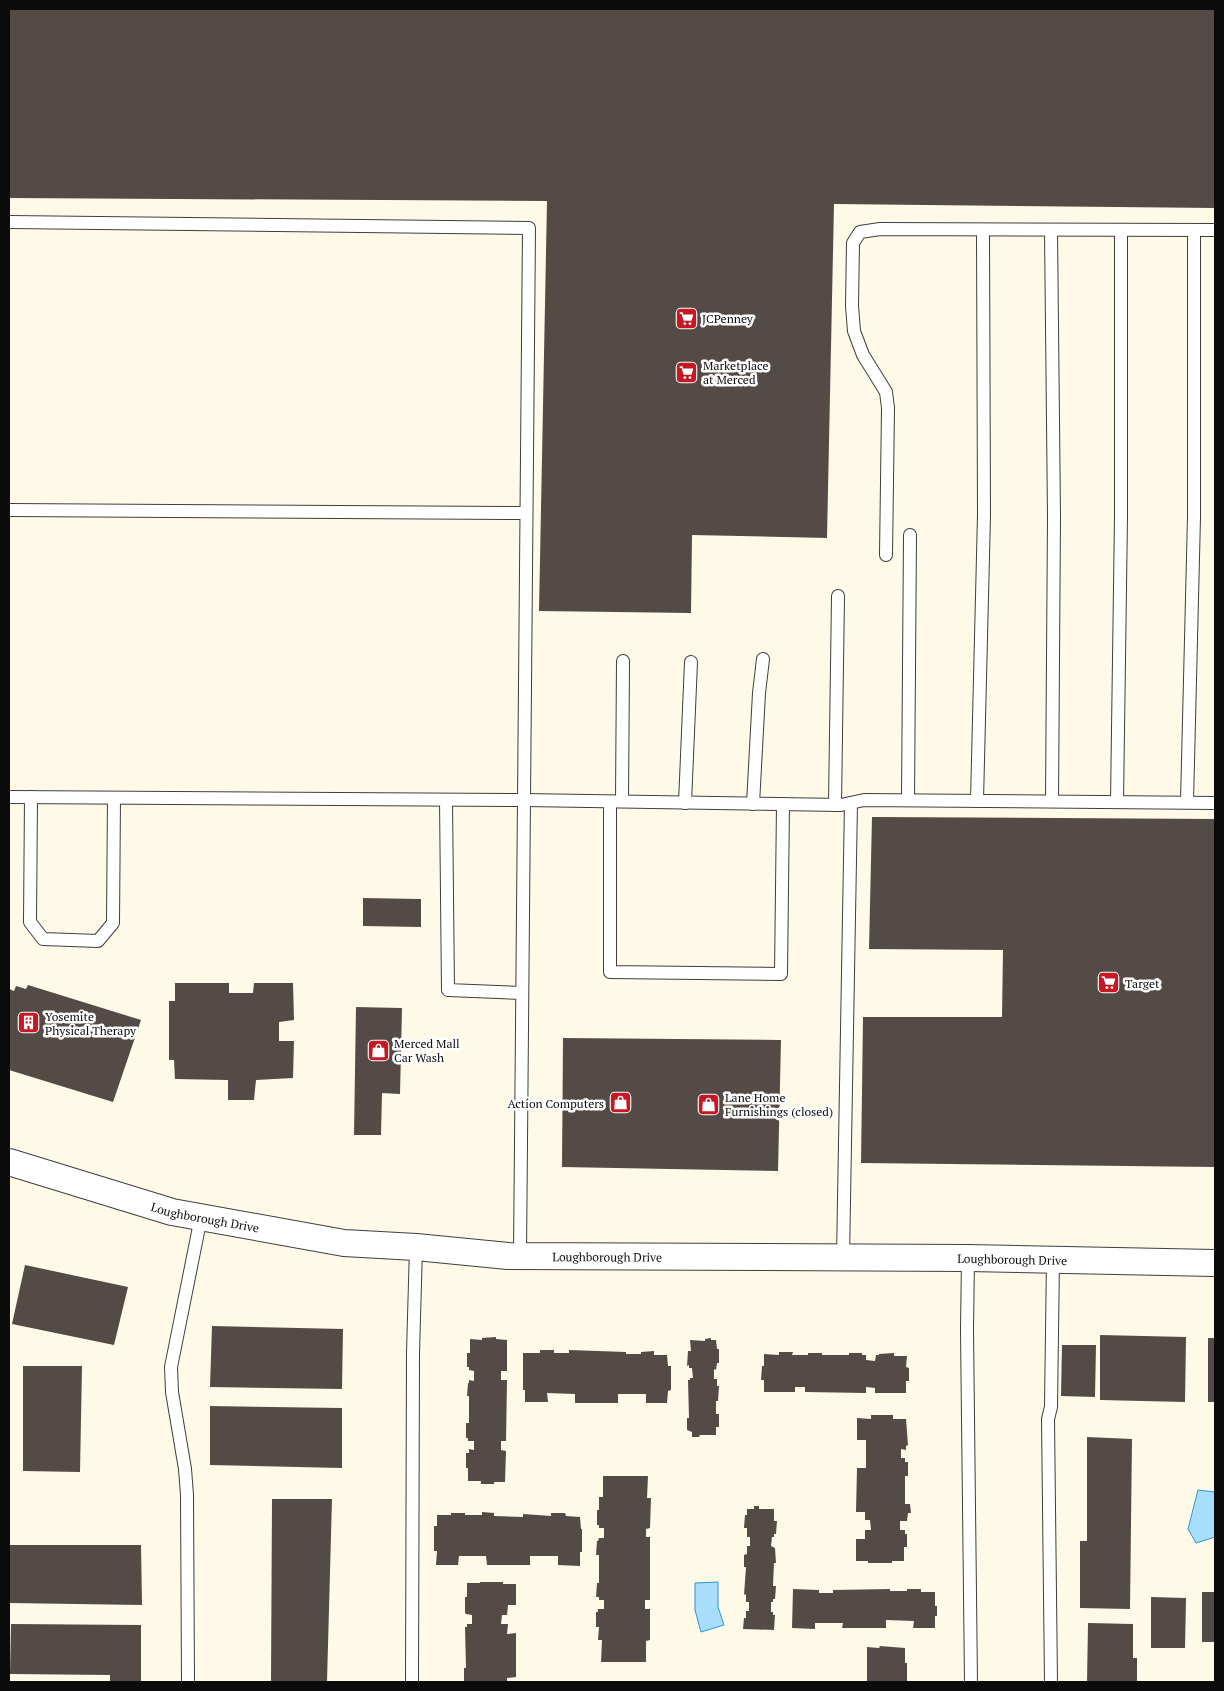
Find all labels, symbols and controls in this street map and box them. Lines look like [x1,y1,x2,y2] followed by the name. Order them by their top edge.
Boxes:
[674,306,698,330] supermarket icon: JCPenney
[702,311,754,326] place label: JCPenney
[703,358,769,387] place label: Marketplace at Merced
[675,360,699,384] supermarket icon: Marketplace at Merced
[1097,971,1121,995] supermarket icon: Target
[1125,976,1160,991] place label: Target
[45,1009,137,1038] place label: Yosemite Physical Therapy
[17,1011,41,1035] building icon: Yosemite Physical Therapy
[394,1036,460,1065] place label: Merced Mall Car Wash
[366,1038,390,1062] shop icon: Merced Mall Car Wash
[725,1090,833,1119] place label: Lane Home Furnishings (closed)
[608,1091,632,1115] shop icon: Action Computers
[697,1092,721,1116] shop icon: Lane Home Furnishings (closed)
[508,1096,604,1111] place label: Action Computers
[149,1199,260,1235] street label: Loughborough Drive
[552,1249,662,1264] street label: Loughborough Drive
[957,1250,1067,1268] street label: Loughborough Drive

